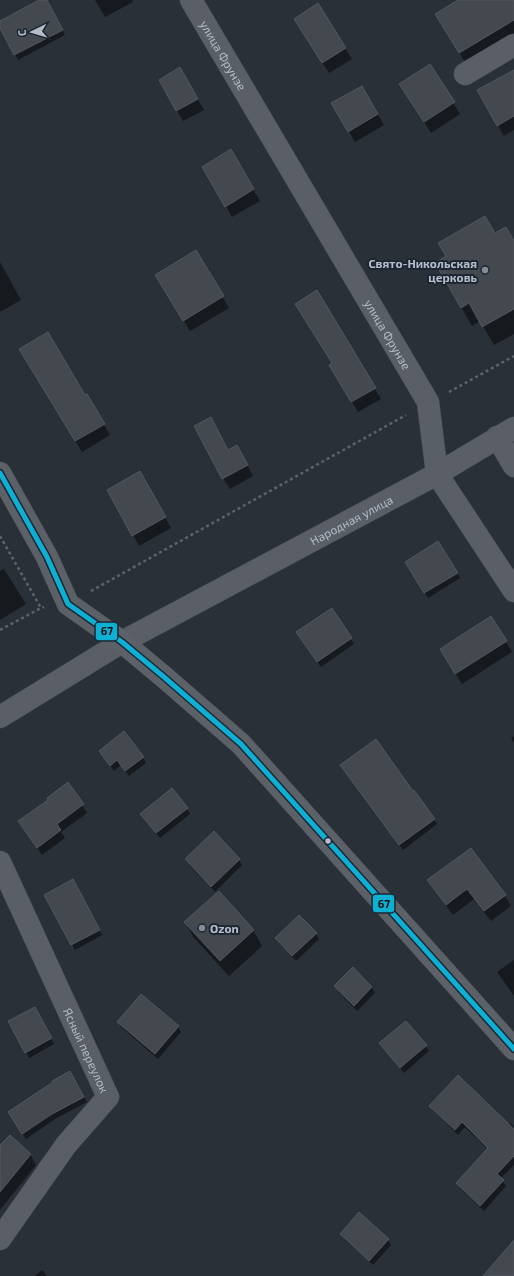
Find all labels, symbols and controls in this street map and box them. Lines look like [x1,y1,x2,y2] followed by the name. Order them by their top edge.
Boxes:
[12,12,52,52] north arrow
[197,18,250,93] street label: улица Фрунзе
[15,29,28,37] text: С
[369,256,478,284] place label: Свято-Никольская церковь
[480,265,490,275] marker: Свято-Никольская церковь
[361,297,414,372] street label: улица Фрунзе
[307,492,395,548] street label: Народная улица
[95,622,118,641] line badge: 67
[101,624,113,637] text: 67
[323,836,333,846] unlabelled marker
[372,894,395,913] line badge: 67
[378,897,390,910] text: 67
[210,921,239,935] place label: Ozon
[197,923,207,933] marker: Ozon
[61,1006,112,1095] street label: Ясный переулок

